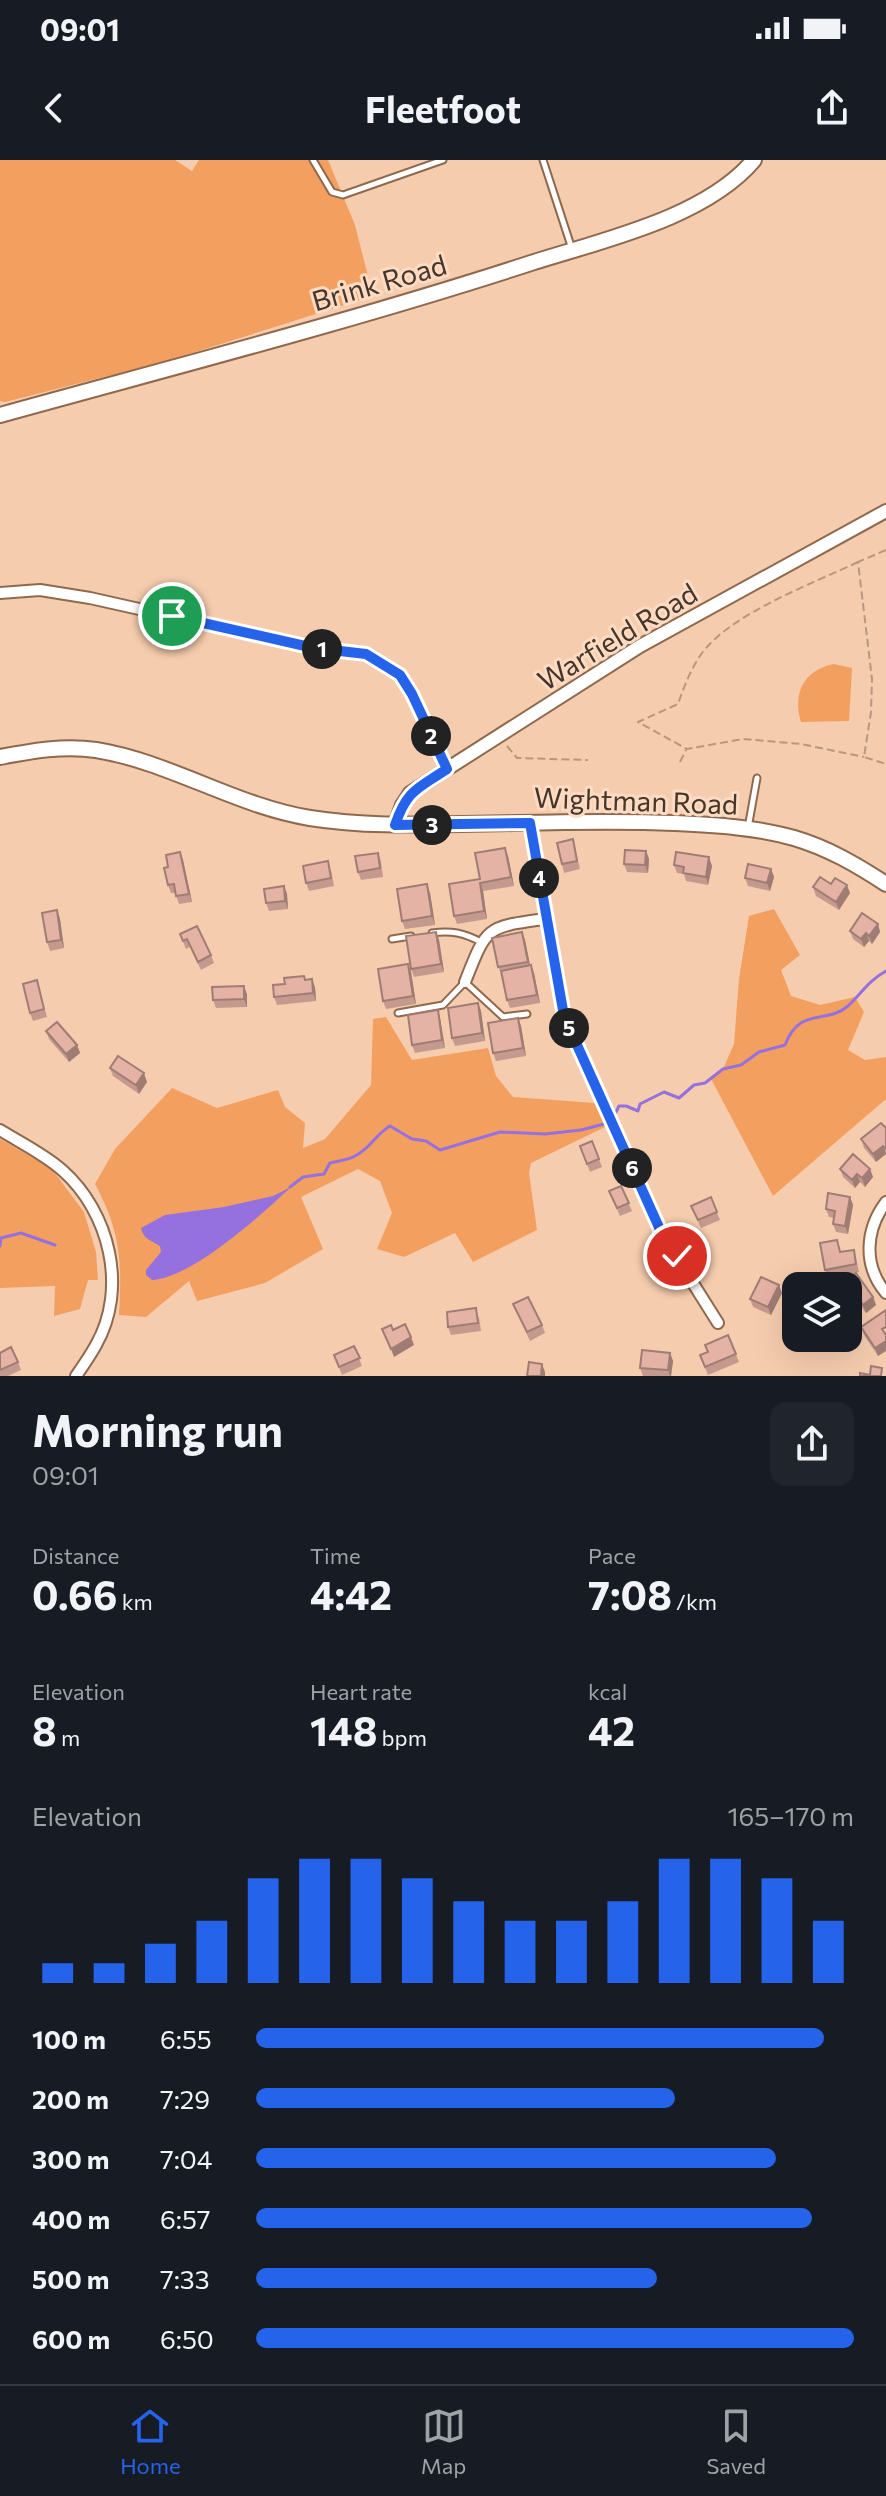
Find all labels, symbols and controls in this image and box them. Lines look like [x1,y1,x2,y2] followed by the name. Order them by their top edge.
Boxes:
[40,10,120,47] text: 09:01
[32,86,76,130] icon: back
[365,86,521,130] text: Fleetfoot
[810,86,854,130] icon: share
[308,247,450,317] street label: Brink Road
[531,575,703,697] street label: Warfield Road
[138,582,206,650] pin
[150,594,194,638] icon: arrive
[302,629,342,669] pin: 1
[317,635,327,662] text: 1
[411,716,451,756] pin: 2
[425,722,437,749] text: 2
[533,779,739,821] street label: Wightman Road
[412,805,452,845] pin: 3
[426,811,438,838] text: 3
[519,858,559,898] pin: 4
[532,864,546,891] text: 4
[549,1008,589,1048] pin: 5
[563,1014,575,1041] text: 5
[612,1148,652,1188] pin: 6
[625,1154,639,1181] text: 6
[643,1222,711,1290] pin
[655,1234,699,1278] icon: check
[782,1272,862,1352] map controls
[782,1272,862,1352] button: layers
[32,1402,283,1456] text: Morning run
[770,1402,854,1486] button: share
[32,1459,99,1490] text: 09:01
[32,1542,119,1569] text: Distance
[310,1542,361,1569] text: Time
[588,1542,636,1569] text: Pace
[32,1569,117,1618] text: 0.66
[310,1569,392,1618] text: 4:42
[588,1569,672,1618] text: 7:08
[117,1588,153,1615] text: km
[672,1588,717,1615] text: /km
[32,1678,125,1705] text: Elevation
[310,1678,412,1705] text: Heart rate
[588,1678,627,1705] text: kcal
[32,1705,57,1754] text: 8
[310,1705,377,1754] text: 148
[588,1705,635,1754] text: 42
[57,1724,80,1751] text: m
[377,1724,427,1751] text: bpm
[32,1800,142,1831] text: Elevation
[727,1800,854,1831] text: 165–170 m
[32,2023,106,2054] text: 100 m
[160,2023,212,2054] text: 6:55
[32,2083,109,2114] text: 200 m
[160,2083,210,2114] text: 7:29
[32,2143,109,2174] text: 300 m
[160,2143,212,2174] text: 7:04
[32,2203,110,2234] text: 400 m
[160,2203,211,2234] text: 6:57
[32,2263,109,2294] text: 500 m
[160,2263,209,2294] text: 7:33
[32,2323,110,2354] text: 600 m
[160,2323,214,2354] text: 6:50
[120,2404,181,2479] tab: Home
[421,2404,466,2479] tab: Map
[706,2404,766,2479] tab: Saved

